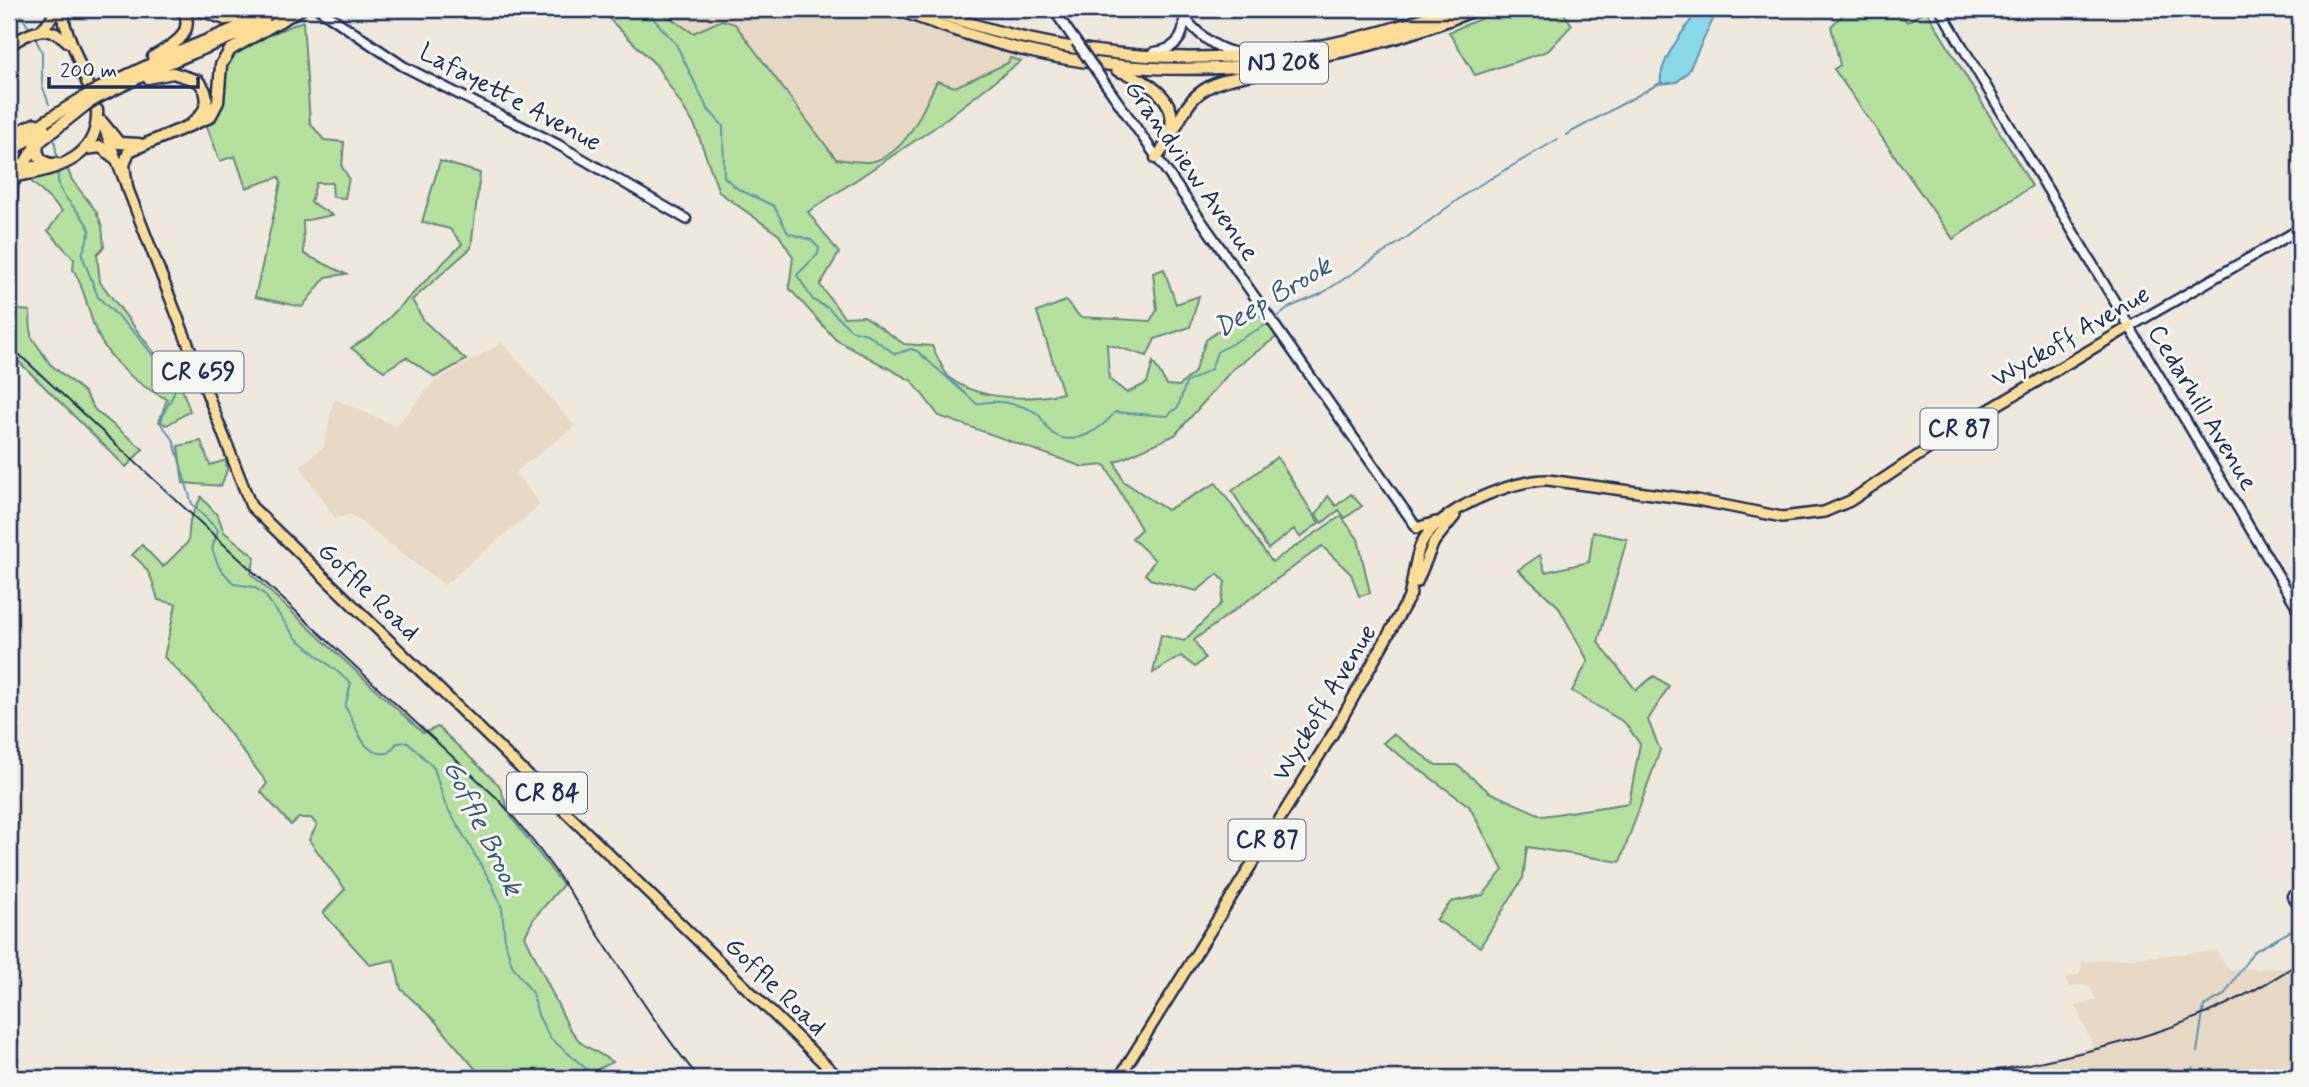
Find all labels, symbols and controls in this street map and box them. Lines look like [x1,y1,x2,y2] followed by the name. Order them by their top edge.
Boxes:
[413,36,607,160] street label: Lafayette Avenue
[1240,42,1328,84] road number: NJ 208
[49,46,198,90] scale bar
[60,57,117,85] text: 200 m
[1116,74,1266,268] street label: Grandview Avenue
[1207,247,1340,348] water label: Deep Brook
[1986,278,2156,396] street label: Wyckoff Avenue
[2139,319,2265,498] street label: Cedarhill Avenue
[152,352,244,393] road number: CR 659
[1920,408,1997,449] road number: CR 87
[310,535,426,649] street label: Goffle Road
[1265,618,1385,788] street label: Wyckoff Avenue
[433,754,532,904] water label: Goffle Brook
[507,772,587,814] road number: CR 84
[1228,820,1306,860] road number: CR 87
[717,930,833,1044] street label: Goffle Road

